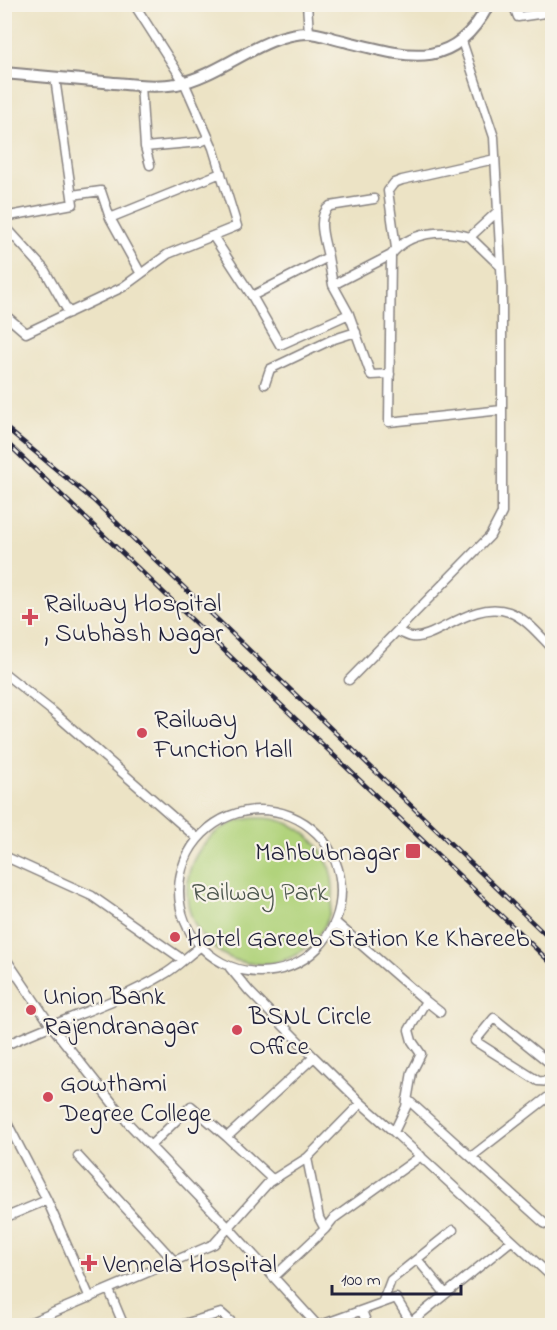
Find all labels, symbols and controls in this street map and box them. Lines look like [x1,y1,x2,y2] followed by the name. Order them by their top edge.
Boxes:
[44,586,224,654] place label: Railway Hospital , Subhash Nagar
[21,608,39,626] marker: Railway Hospital , Subhash Nagar
[153,702,292,770] place label: Railway Function Hall
[135,726,149,740] marker: Railway Function Hall
[255,835,401,873] place label: Mahbubnagar
[404,842,422,860] marker: Mahbubnagar
[192,875,329,913] park label: Railway Park
[187,921,530,959] place label: Hotel Gareeb Station Ke Khareeb
[168,930,182,944] marker: Hotel Gareeb Station Ke Khareeb
[43,979,199,1047] place label: Union Bank Rajendranagar
[248,999,372,1067] place label: BSNL Circle Office
[24,1003,38,1017] marker: Union Bank Rajendranagar
[230,1023,244,1037] marker: BSNL Circle Office
[59,1066,211,1134] place label: Gowthami Degree College
[41,1090,55,1104] marker: Gowthami Degree College
[102,1247,277,1285] place label: Vennela Hospital
[80,1254,98,1272] marker: Vennela Hospital
[332,1258,461,1296] scale bar
[341,1268,381,1294] text: 100 m

